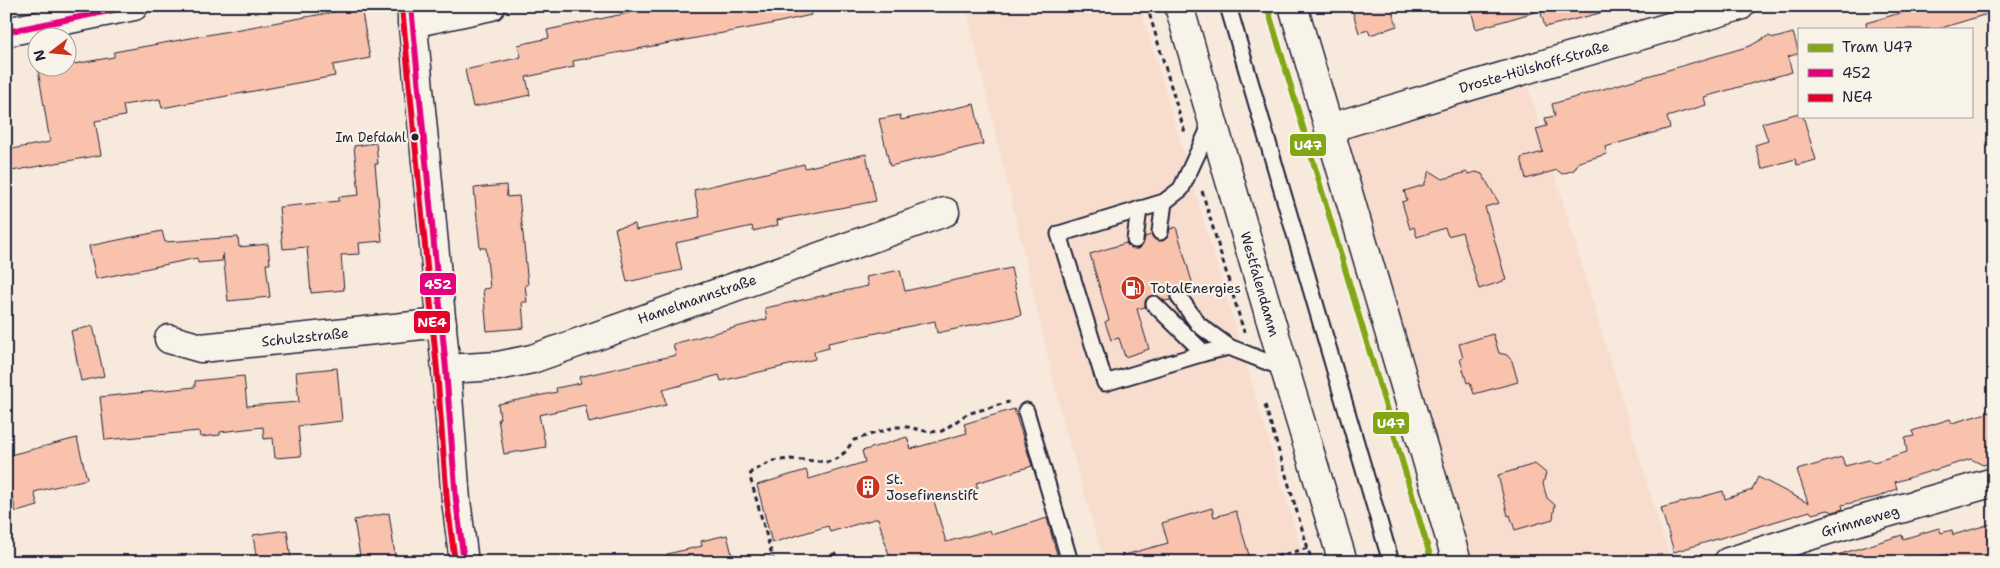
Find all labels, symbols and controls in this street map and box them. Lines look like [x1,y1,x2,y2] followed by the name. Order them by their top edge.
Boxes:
[28,28,78,78] north arrow
[1798,28,1972,118] legend
[1457,37,1611,97] street label: Droste-Hülshoff-Straße
[1842,37,1913,57] text: Tram U47
[29,48,50,63] text: N
[1842,63,1871,83] text: 452
[1842,87,1872,107] text: NE4
[335,129,406,146] place label: Im Defdahl
[410,132,420,142] marker: Im Defdahl
[1289,133,1327,157] line badge: U47
[1294,136,1323,154] text: U47
[1236,229,1284,339] street label: Westfalendamm
[635,270,759,328] street label: Hamelmannstraße
[419,272,457,296] line badge: 452
[424,275,452,293] text: 452
[1120,275,1146,301] fuel station icon: TotalEnergies
[1150,279,1241,297] place label: TotalEnergies
[413,310,451,334] line badge: NE4
[417,313,447,331] text: NE4
[261,323,350,351] street label: Schulzstraße
[1372,411,1410,435] line badge: U47
[1377,414,1406,432] text: U47
[886,470,979,504] place label: St. Josefinenstift
[855,474,881,500] building icon: St. Josefinenstift
[1819,501,1901,541] street label: Grimmeweg

